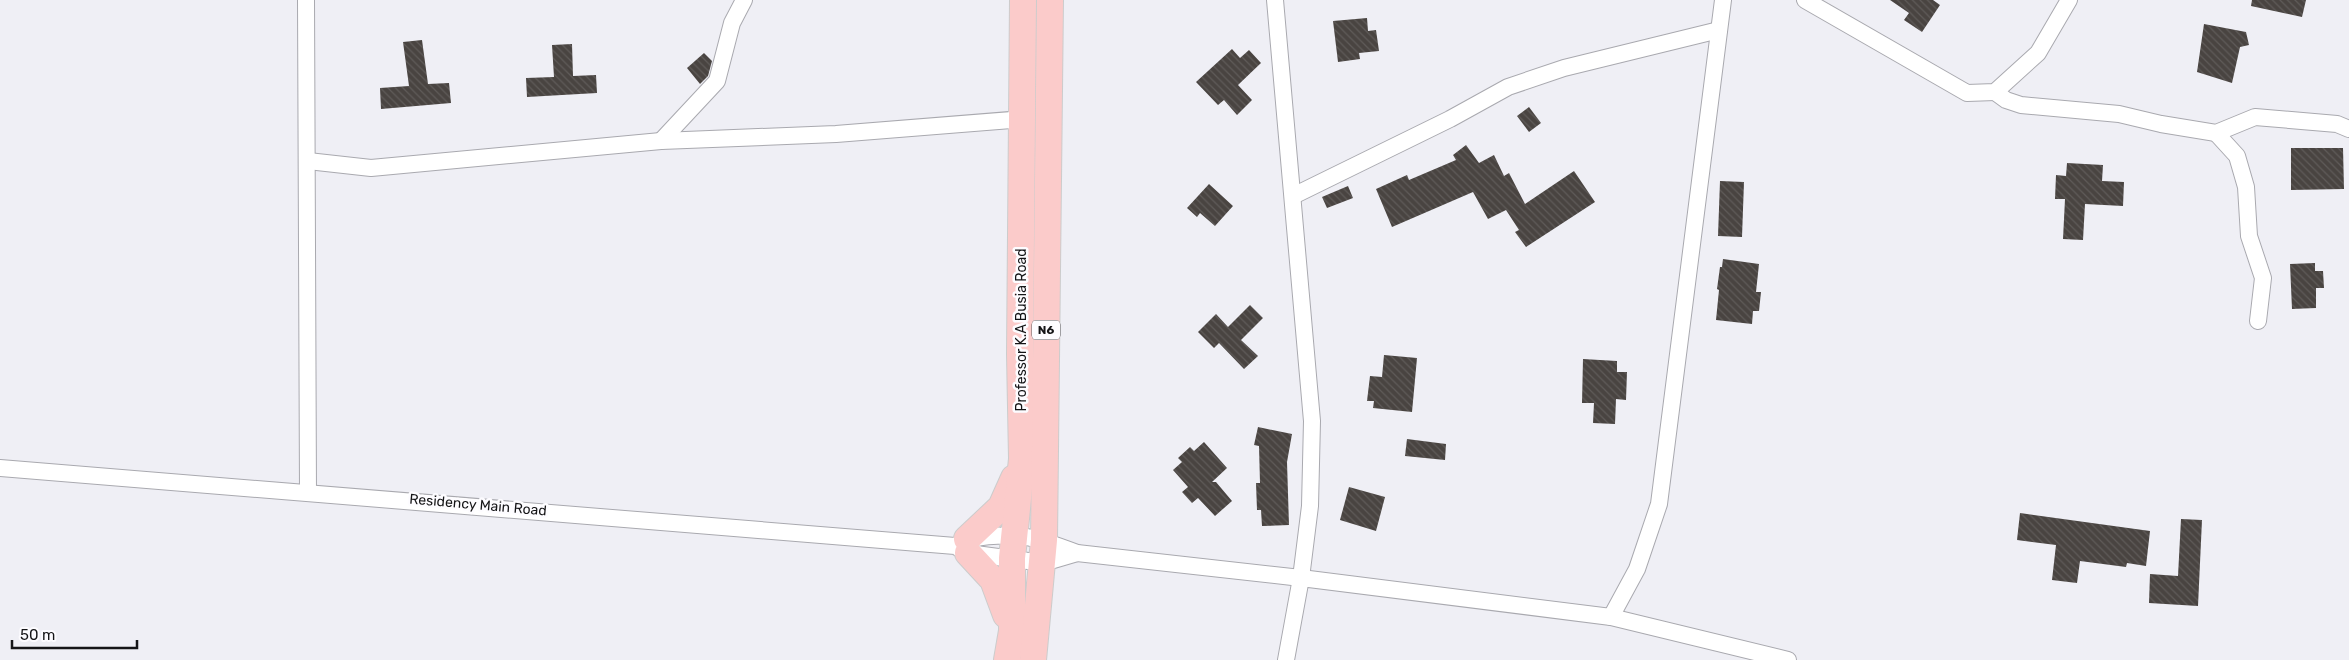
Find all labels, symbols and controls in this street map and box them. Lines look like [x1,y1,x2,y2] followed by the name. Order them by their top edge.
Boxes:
[1013,249,1030,412] street label: Professor K.A Busia Road
[1032,320,1060,340] road number: N6
[409,491,547,519] street label: Residency Main Road
[12,618,138,650] scale bar
[20,626,55,644] text: 50 m

